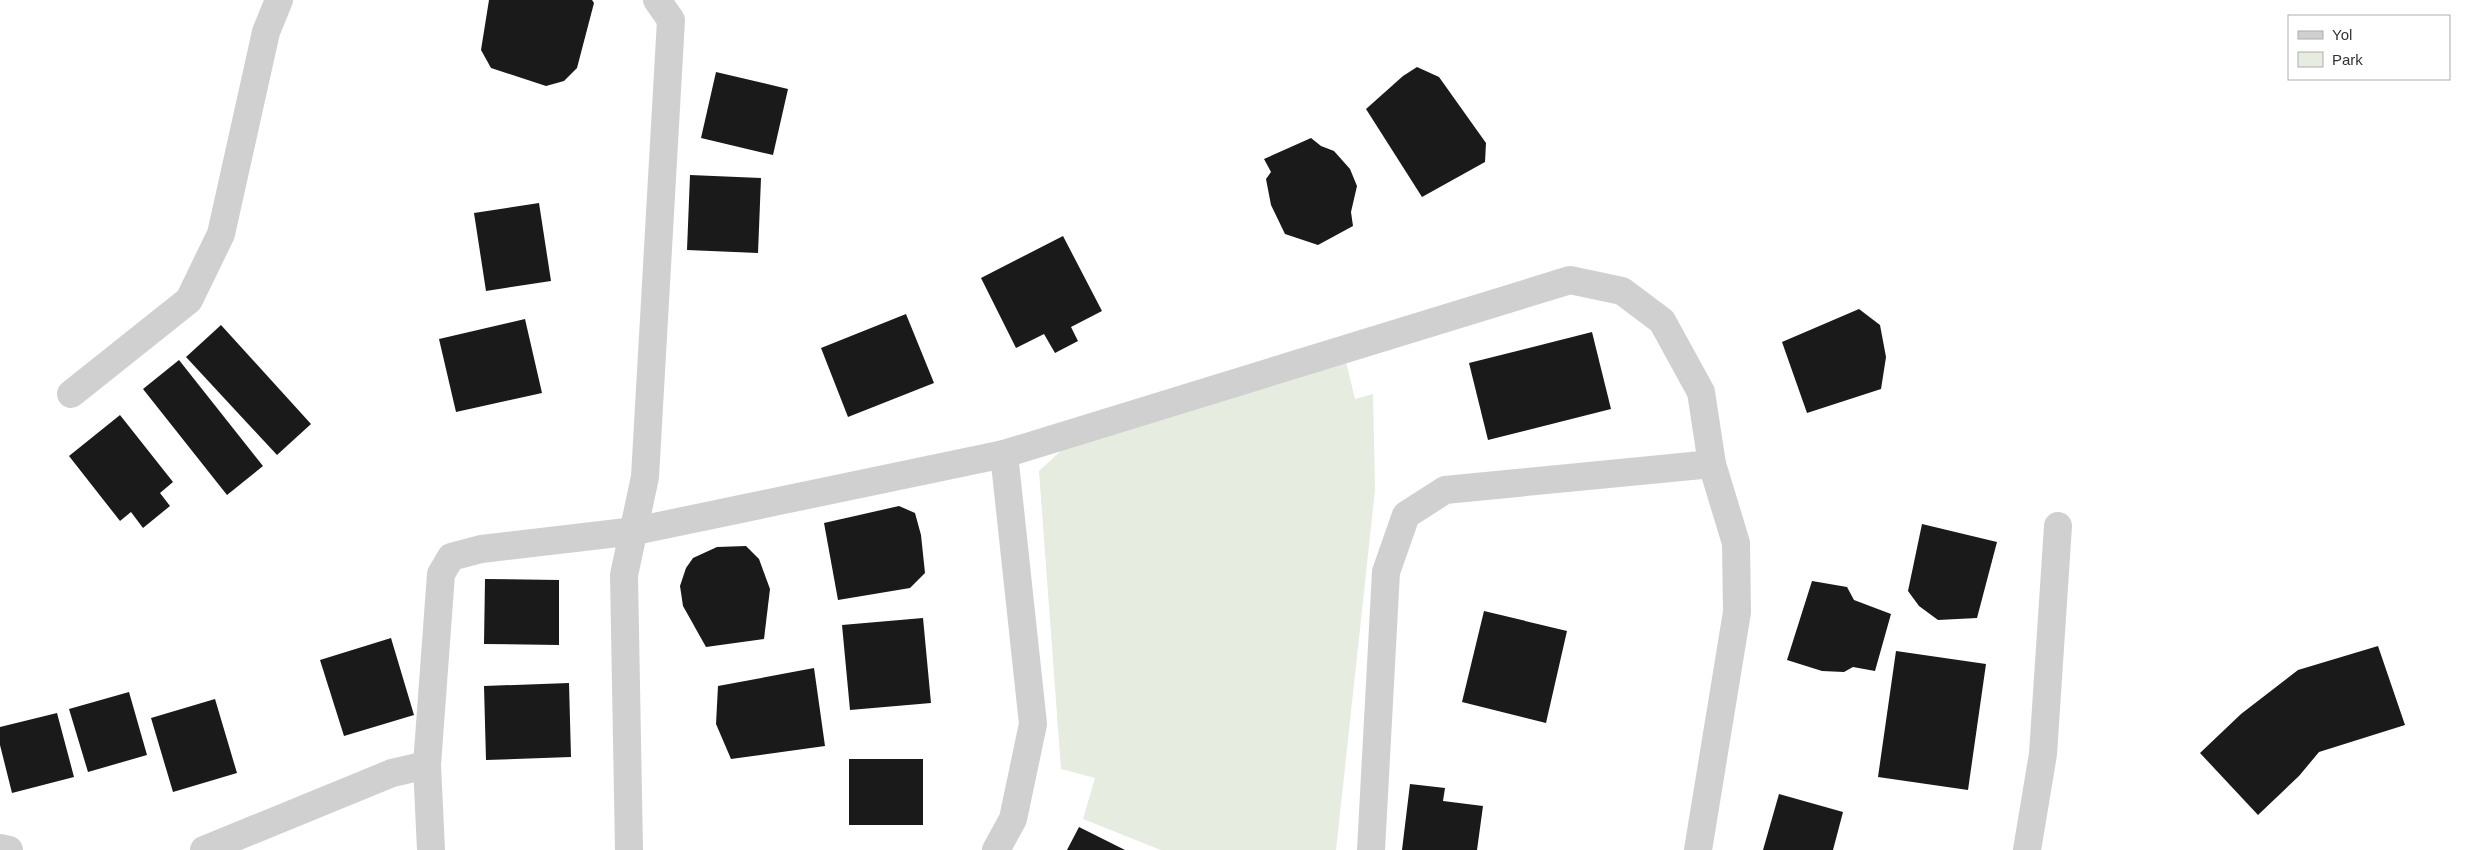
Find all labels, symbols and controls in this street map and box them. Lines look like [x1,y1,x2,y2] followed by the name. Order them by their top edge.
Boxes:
[2288,15,2450,80] legend
[2332,26,2352,43] text: Yol
[2332,51,2363,68] text: Park

